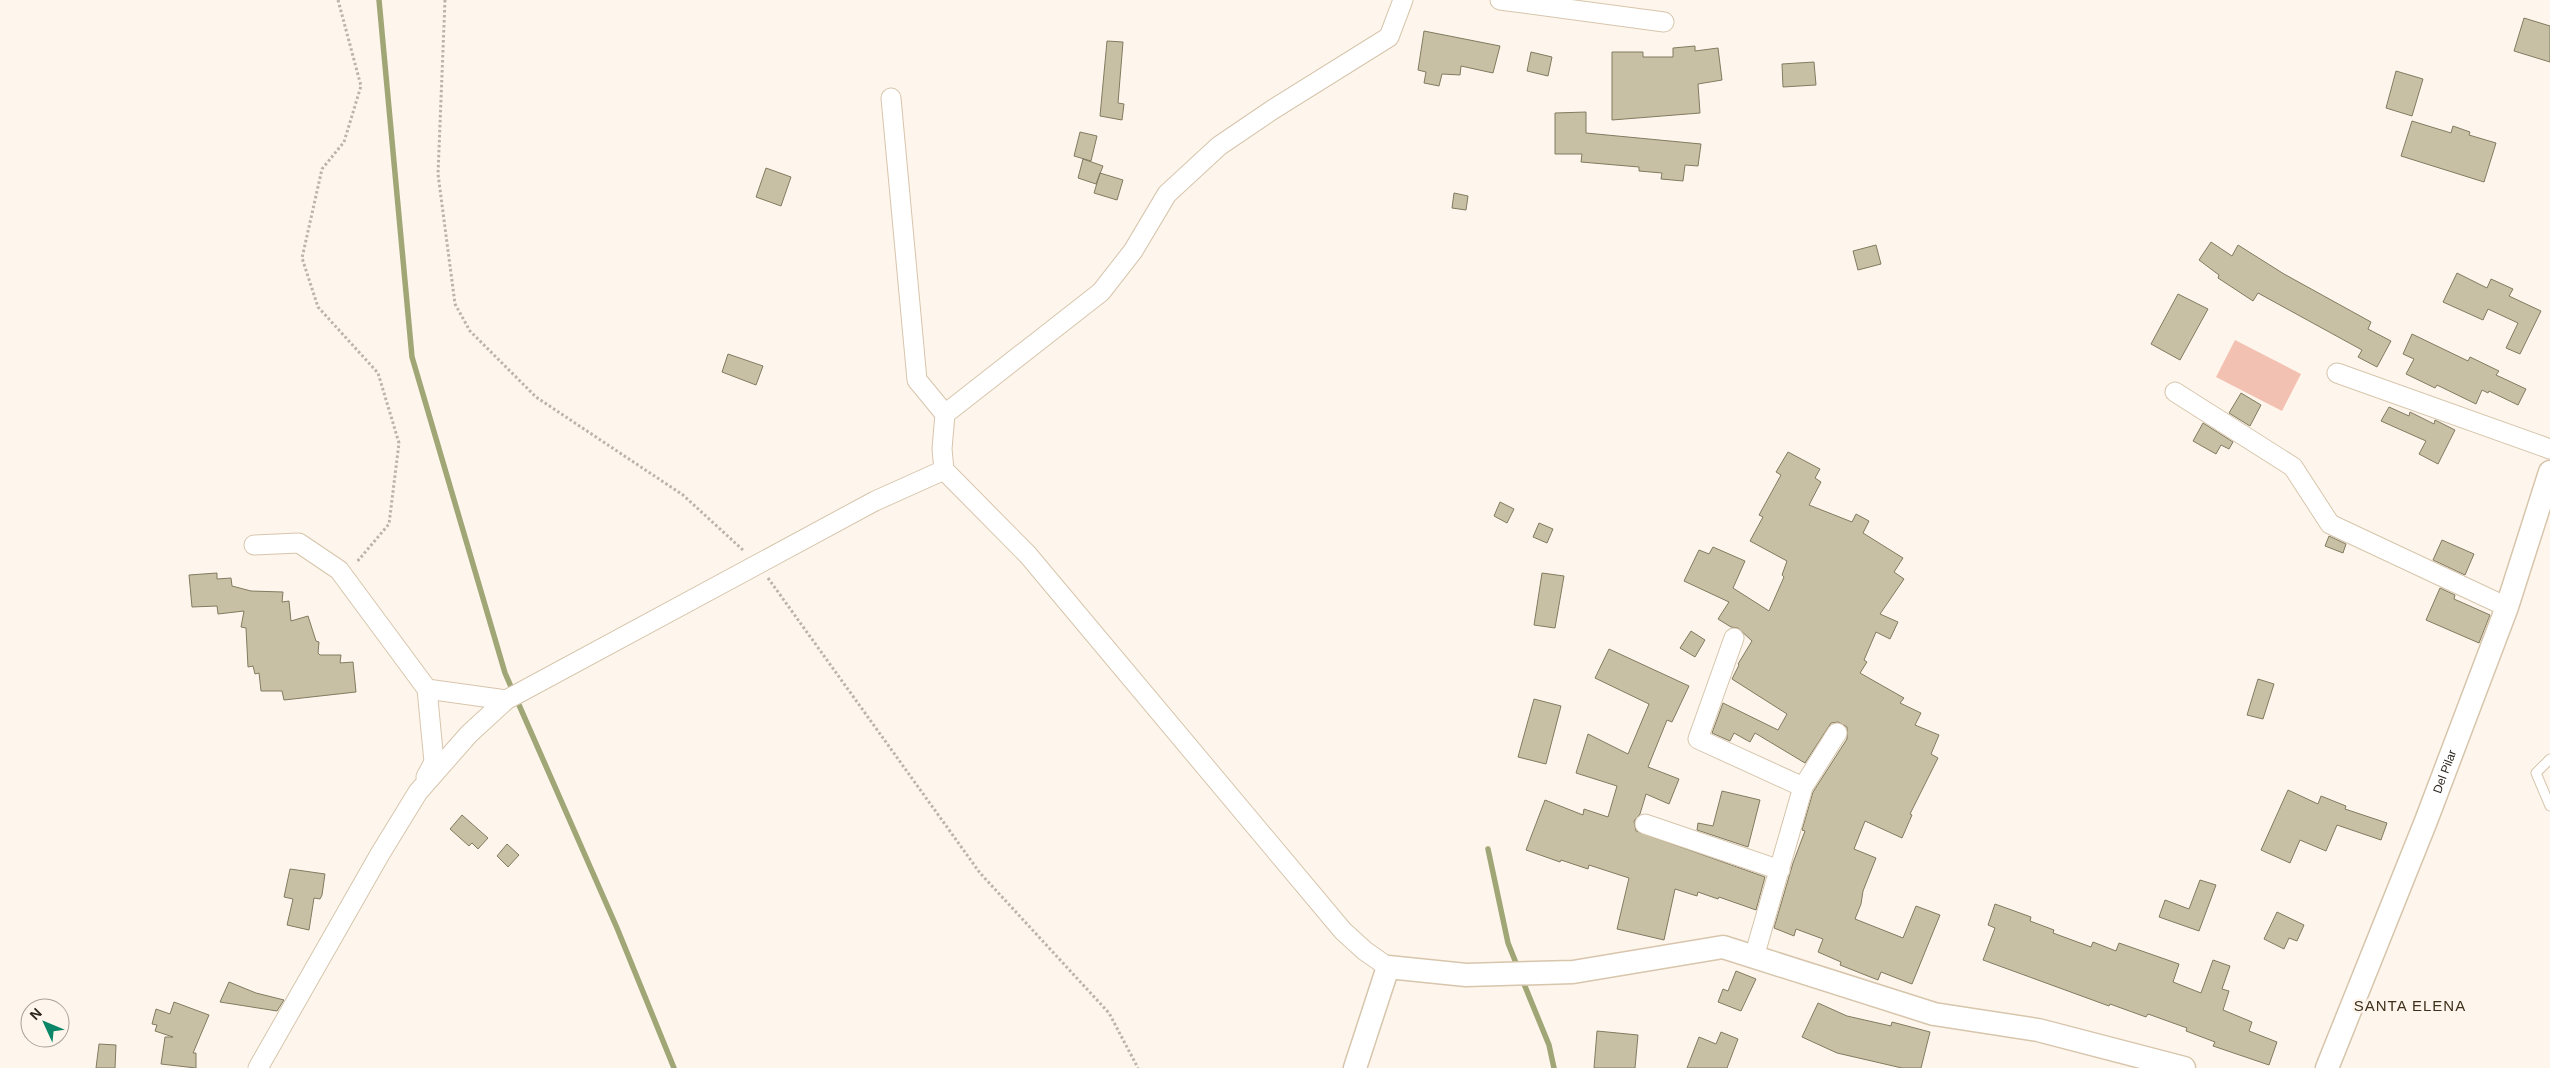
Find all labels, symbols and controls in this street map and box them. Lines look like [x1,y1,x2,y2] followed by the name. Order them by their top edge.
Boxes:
[2430,748,2459,795] street label: Del Pilar
[2354,997,2466,1014] district label: SANTA ELENA
[20,998,70,1048] north arrow
[26,1005,45,1023] text: N

